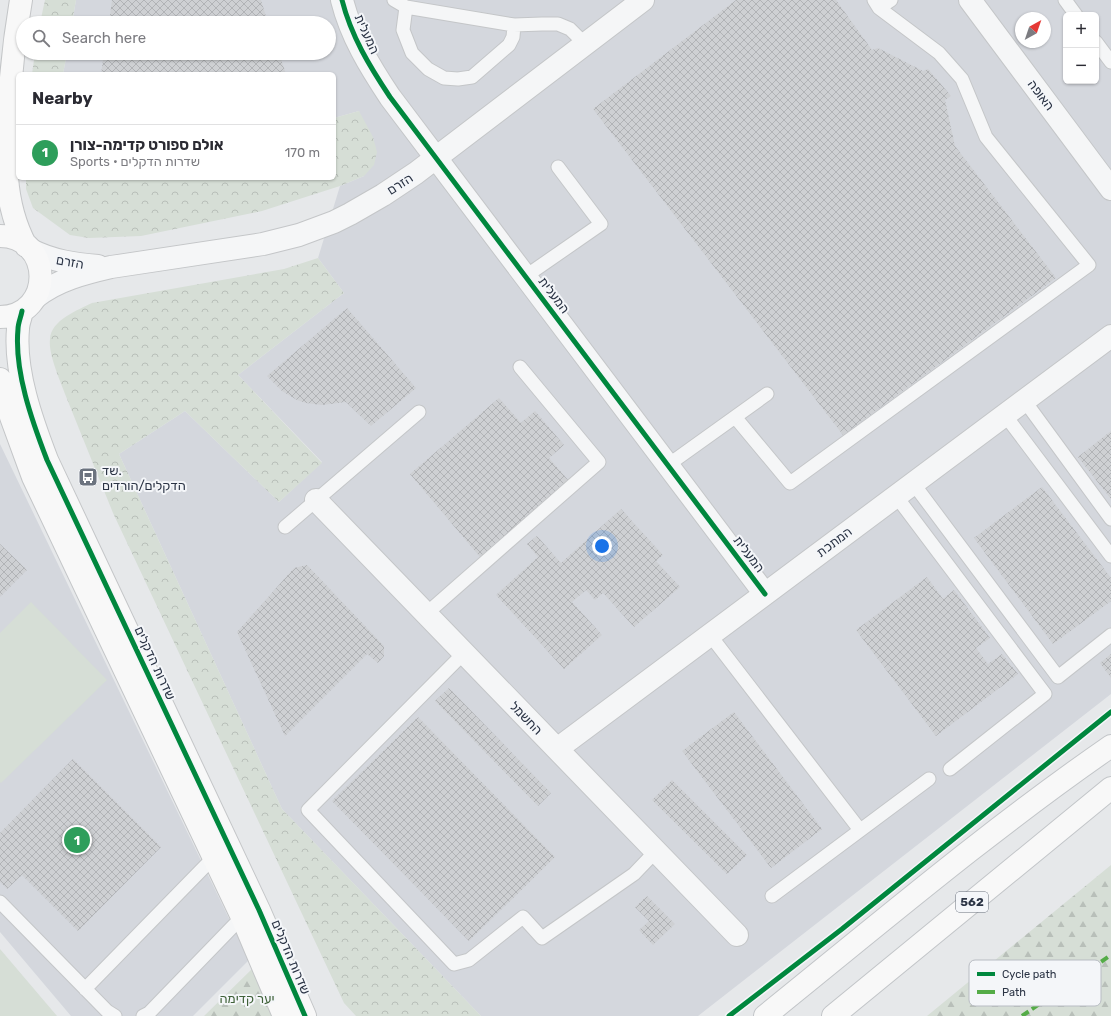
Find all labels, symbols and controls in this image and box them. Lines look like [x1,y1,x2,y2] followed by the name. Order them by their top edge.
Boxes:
[352,12,382,56] street label: המעלית
[1015,12,1051,48] north arrow
[1063,12,1099,84] map controls
[1063,12,1099,48] button: +
[16,16,336,60] search box
[30,27,52,49] icon: search
[62,29,146,47] text: Search here
[1063,48,1099,84] button: −
[1025,77,1057,113] street label: האופה
[32,88,93,108] text: Nearby
[70,136,223,154] text: אולם ספורט קדימה-צורן
[42,145,48,160] text: 1
[285,145,320,160] text: 170 m
[70,154,200,169] text: Sports · שדרות הדקלים
[384,170,416,198] street label: הזרם
[55,252,85,272] street label: הזרם
[535,274,573,316] street label: המעלית
[102,463,186,493] place label: שד. הדקלים/הורדים
[77,466,99,488] bus stop icon: שד. הדקלים/הורדים
[813,524,855,560] street label: המתכת
[730,533,768,575] street label: המעלית
[592,536,612,556] your location
[131,624,179,702] street label: שדרות הדקלים
[507,698,545,738] street label: החשמל
[64,825,90,855] pin: 1
[956,892,988,912] road number: 562
[269,917,313,997] street label: שדרות הדקלים
[969,960,1101,1006] legend
[1002,968,1056,981] text: Cycle path
[1002,986,1026,999] text: Path
[219,991,275,1006] park label: יער קדימה

